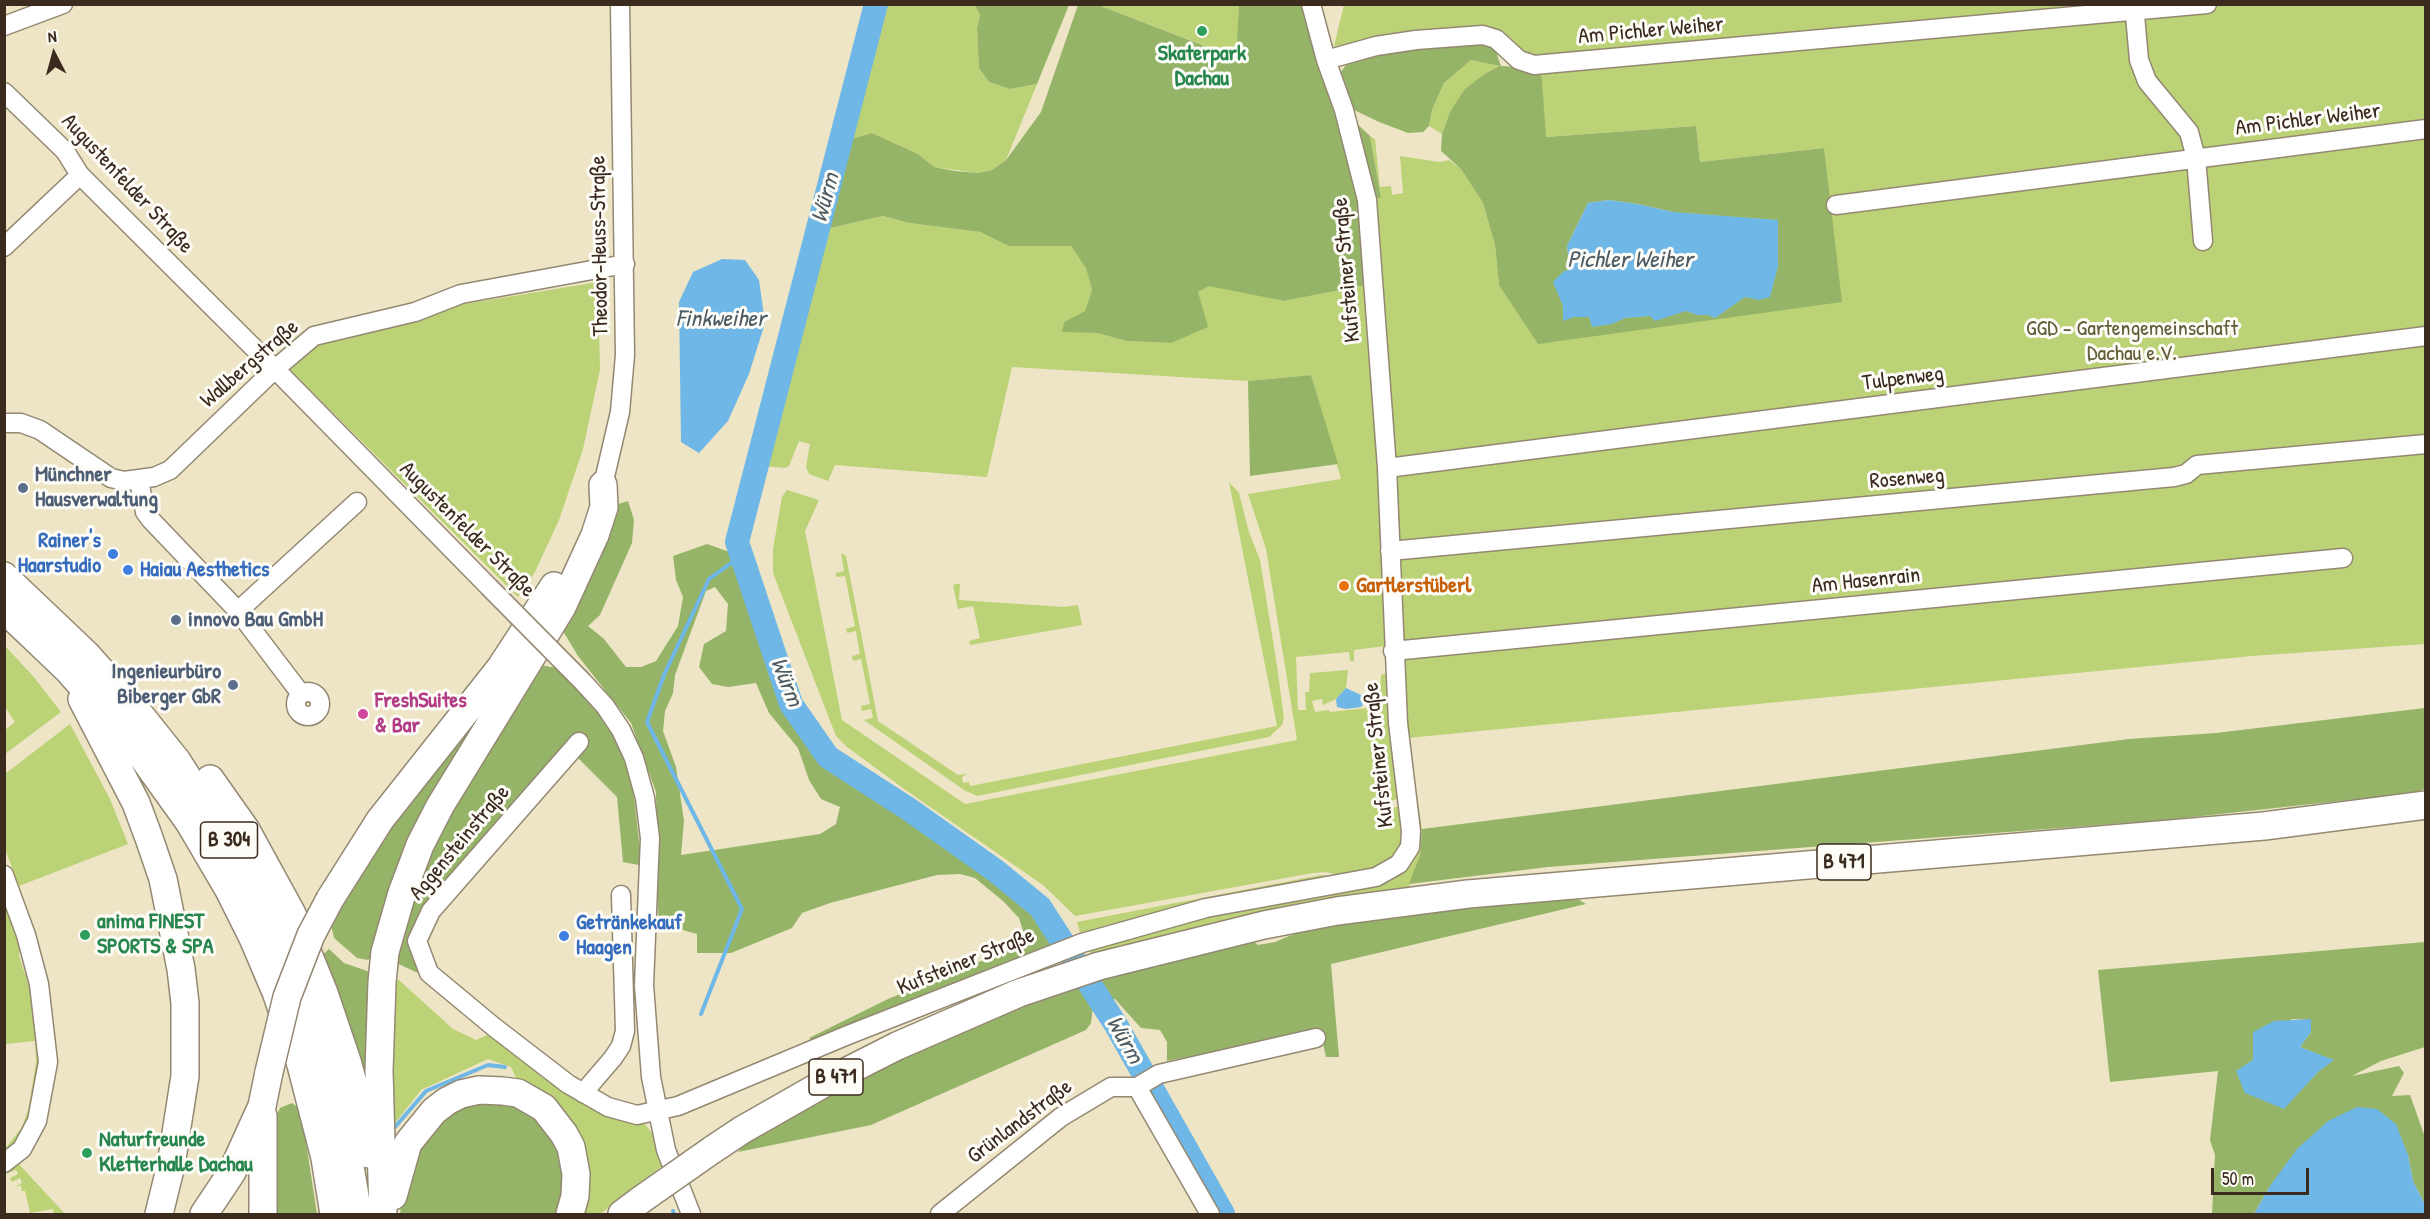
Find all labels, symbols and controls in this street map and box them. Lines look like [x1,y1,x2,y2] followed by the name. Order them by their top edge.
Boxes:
[1577,11,1725,51] street label: Am Pichler Weiher
[24,24,84,84] north arrow
[1195,24,1209,38] marker: Skaterpark Dachau
[47,25,57,47] text: N
[1158,41,1246,92] place label: Skaterpark Dachau
[2234,98,2382,142] street label: Am Pichler Weiher
[55,109,199,259] street label: Augustenfelder Straße
[585,155,615,337] street label: Theodor-Heuss-Straße
[806,170,846,226] water label: Würm
[1328,196,1366,344] street label: Kufsteiner Straße
[1567,247,1693,275] water label: Pichler Weiher
[676,306,766,334] water label: Finkweiher
[196,314,304,414] street label: Wallbergstraße
[2026,316,2238,368] park label: GGD - Gartengemeinschaft Dachau e.V.
[1861,361,1945,397] street label: Tulpenweg
[394,457,540,603] street label: Augustenfelder Straße
[35,462,158,514] place label: Münchner Hausverwaltung
[1869,463,1945,495] street label: Rosenweg
[16,481,30,495] marker: Münchner Hausverwaltung
[18,528,101,580] place label: Rainer's Haarstudio
[106,547,120,561] marker: Rainer's Haarstudio
[140,557,269,583] place label: Haiau Aesthetics
[1811,562,1921,600] street label: Am Hasenrain
[121,563,135,577] marker: Haiau Aesthetics
[1356,573,1471,599] place label: Gartlerstüberl
[1337,579,1351,593] marker: Gartlerstüberl
[188,607,323,633] place label: innovo Bau GmbH
[169,613,183,627] marker: innovo Bau GmbH
[763,653,809,711] water label: Würm
[111,659,221,710] place label: Ingenieurbüro Biberger GbR
[226,678,240,692] marker: Ingenieurbüro Biberger GbR
[1358,681,1400,829] street label: Kufsteiner Straße
[375,688,467,740] place label: FreshSuites & Bar
[356,707,370,721] marker: FreshSuites & Bar
[404,780,516,906] street label: Aggensteinstraße
[200,822,258,858] road number: B 304
[1817,844,1871,880] road number: B 471
[97,909,213,960] place label: anima FINEST SPORTS & SPA
[576,910,682,962] place label: Getränkekauf Haagen
[894,923,1038,1001] street label: Kufsteiner Straße
[78,928,92,942] marker: anima FINEST SPORTS & SPA
[557,929,571,943] marker: Getränkekauf Haagen
[1099,1011,1149,1069] water label: Würm
[809,1059,863,1095] road number: B 471
[962,1074,1078,1170] street label: Grünlandstraße
[99,1127,253,1178] place label: Naturfreunde Kletterhalle Dachau
[80,1146,94,1160] marker: Naturfreunde Kletterhalle Dachau
[2214,1156,2312,1194] scale bar
[2222,1166,2254,1191] text: 50 m

